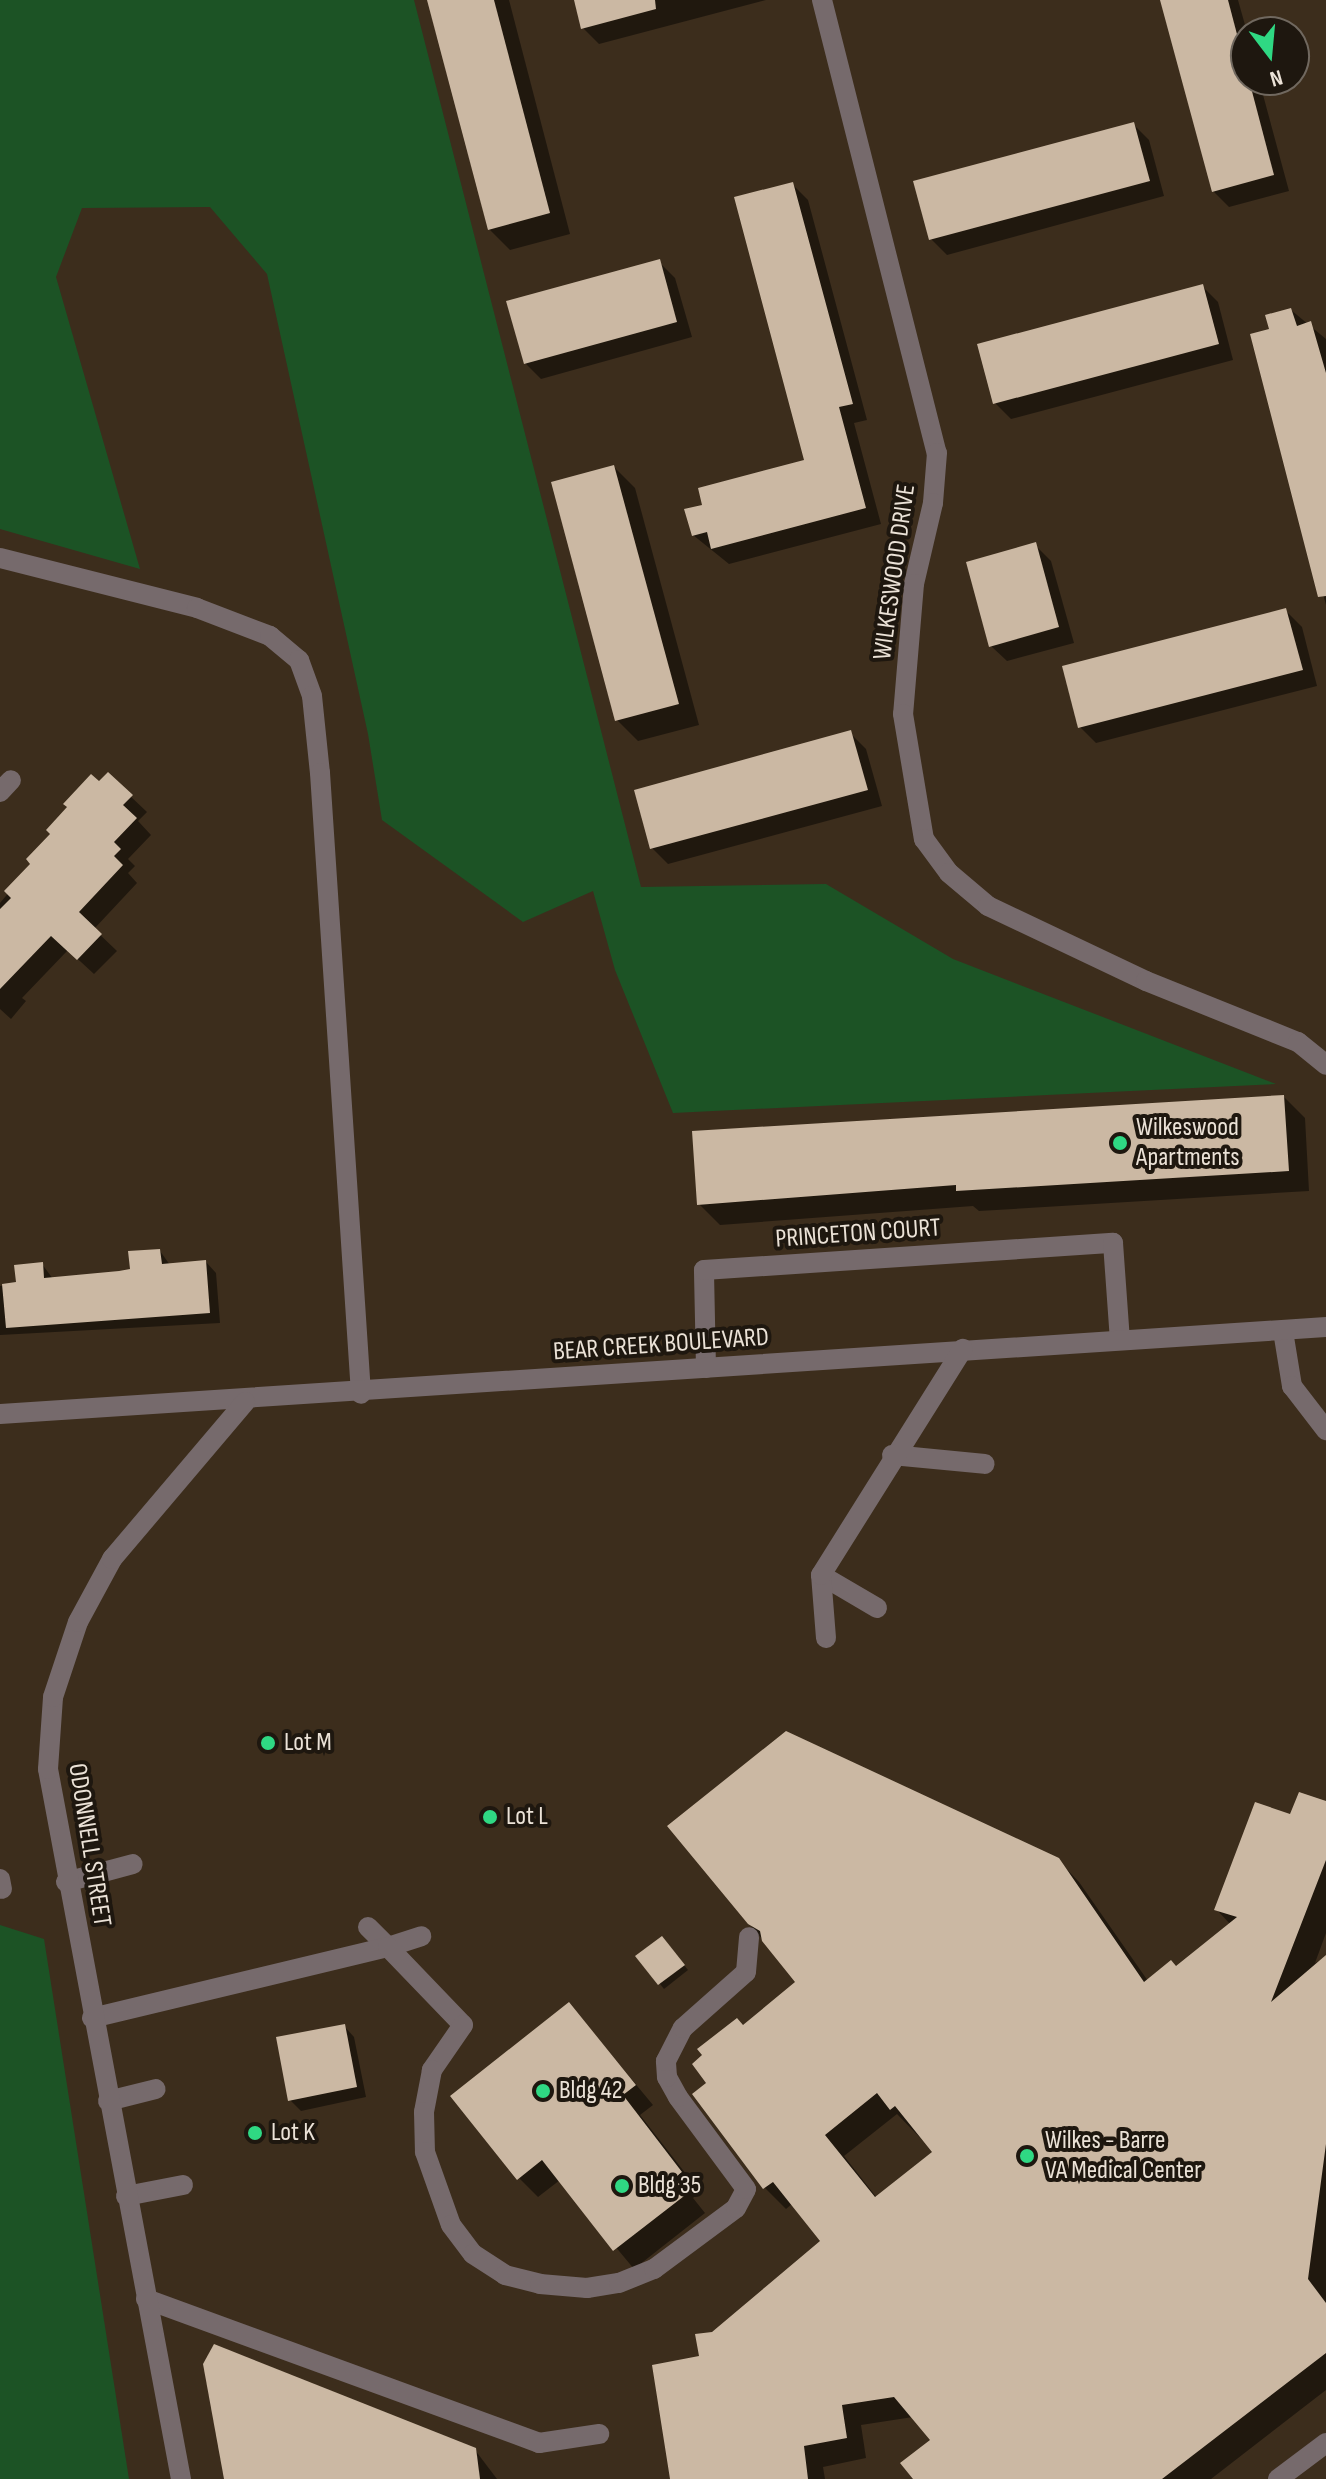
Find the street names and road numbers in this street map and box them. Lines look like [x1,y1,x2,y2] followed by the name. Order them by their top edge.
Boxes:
[867,482,923,662] street label: WILKESWOOD DRIVE
[774,1213,942,1255] street label: PRINCETON COURT
[552,1322,770,1368] street label: BEAR CREEK BOULEVARD
[61,1761,117,1929] street label: ODONNELL STREET

